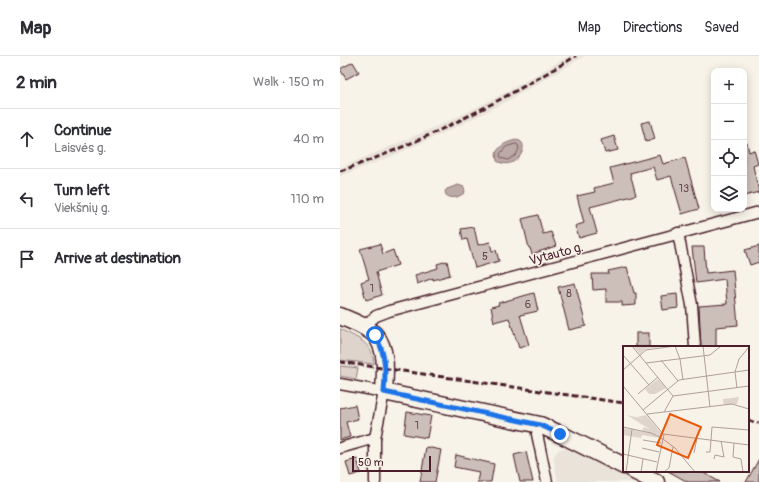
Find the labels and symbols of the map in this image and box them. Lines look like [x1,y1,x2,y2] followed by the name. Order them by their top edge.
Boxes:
[679,182,689,195] house number: 13
[527,239,585,269] street label: Vytauto g.
[482,250,488,263] house number: 5
[370,282,374,295] house number: 1
[566,287,572,300] house number: 8
[525,298,531,311] house number: 6
[366,326,384,344] route start
[623,346,749,472] inset map
[415,419,419,432] house number: 1
[551,425,569,443] route end
[352,454,431,473] scale bar

